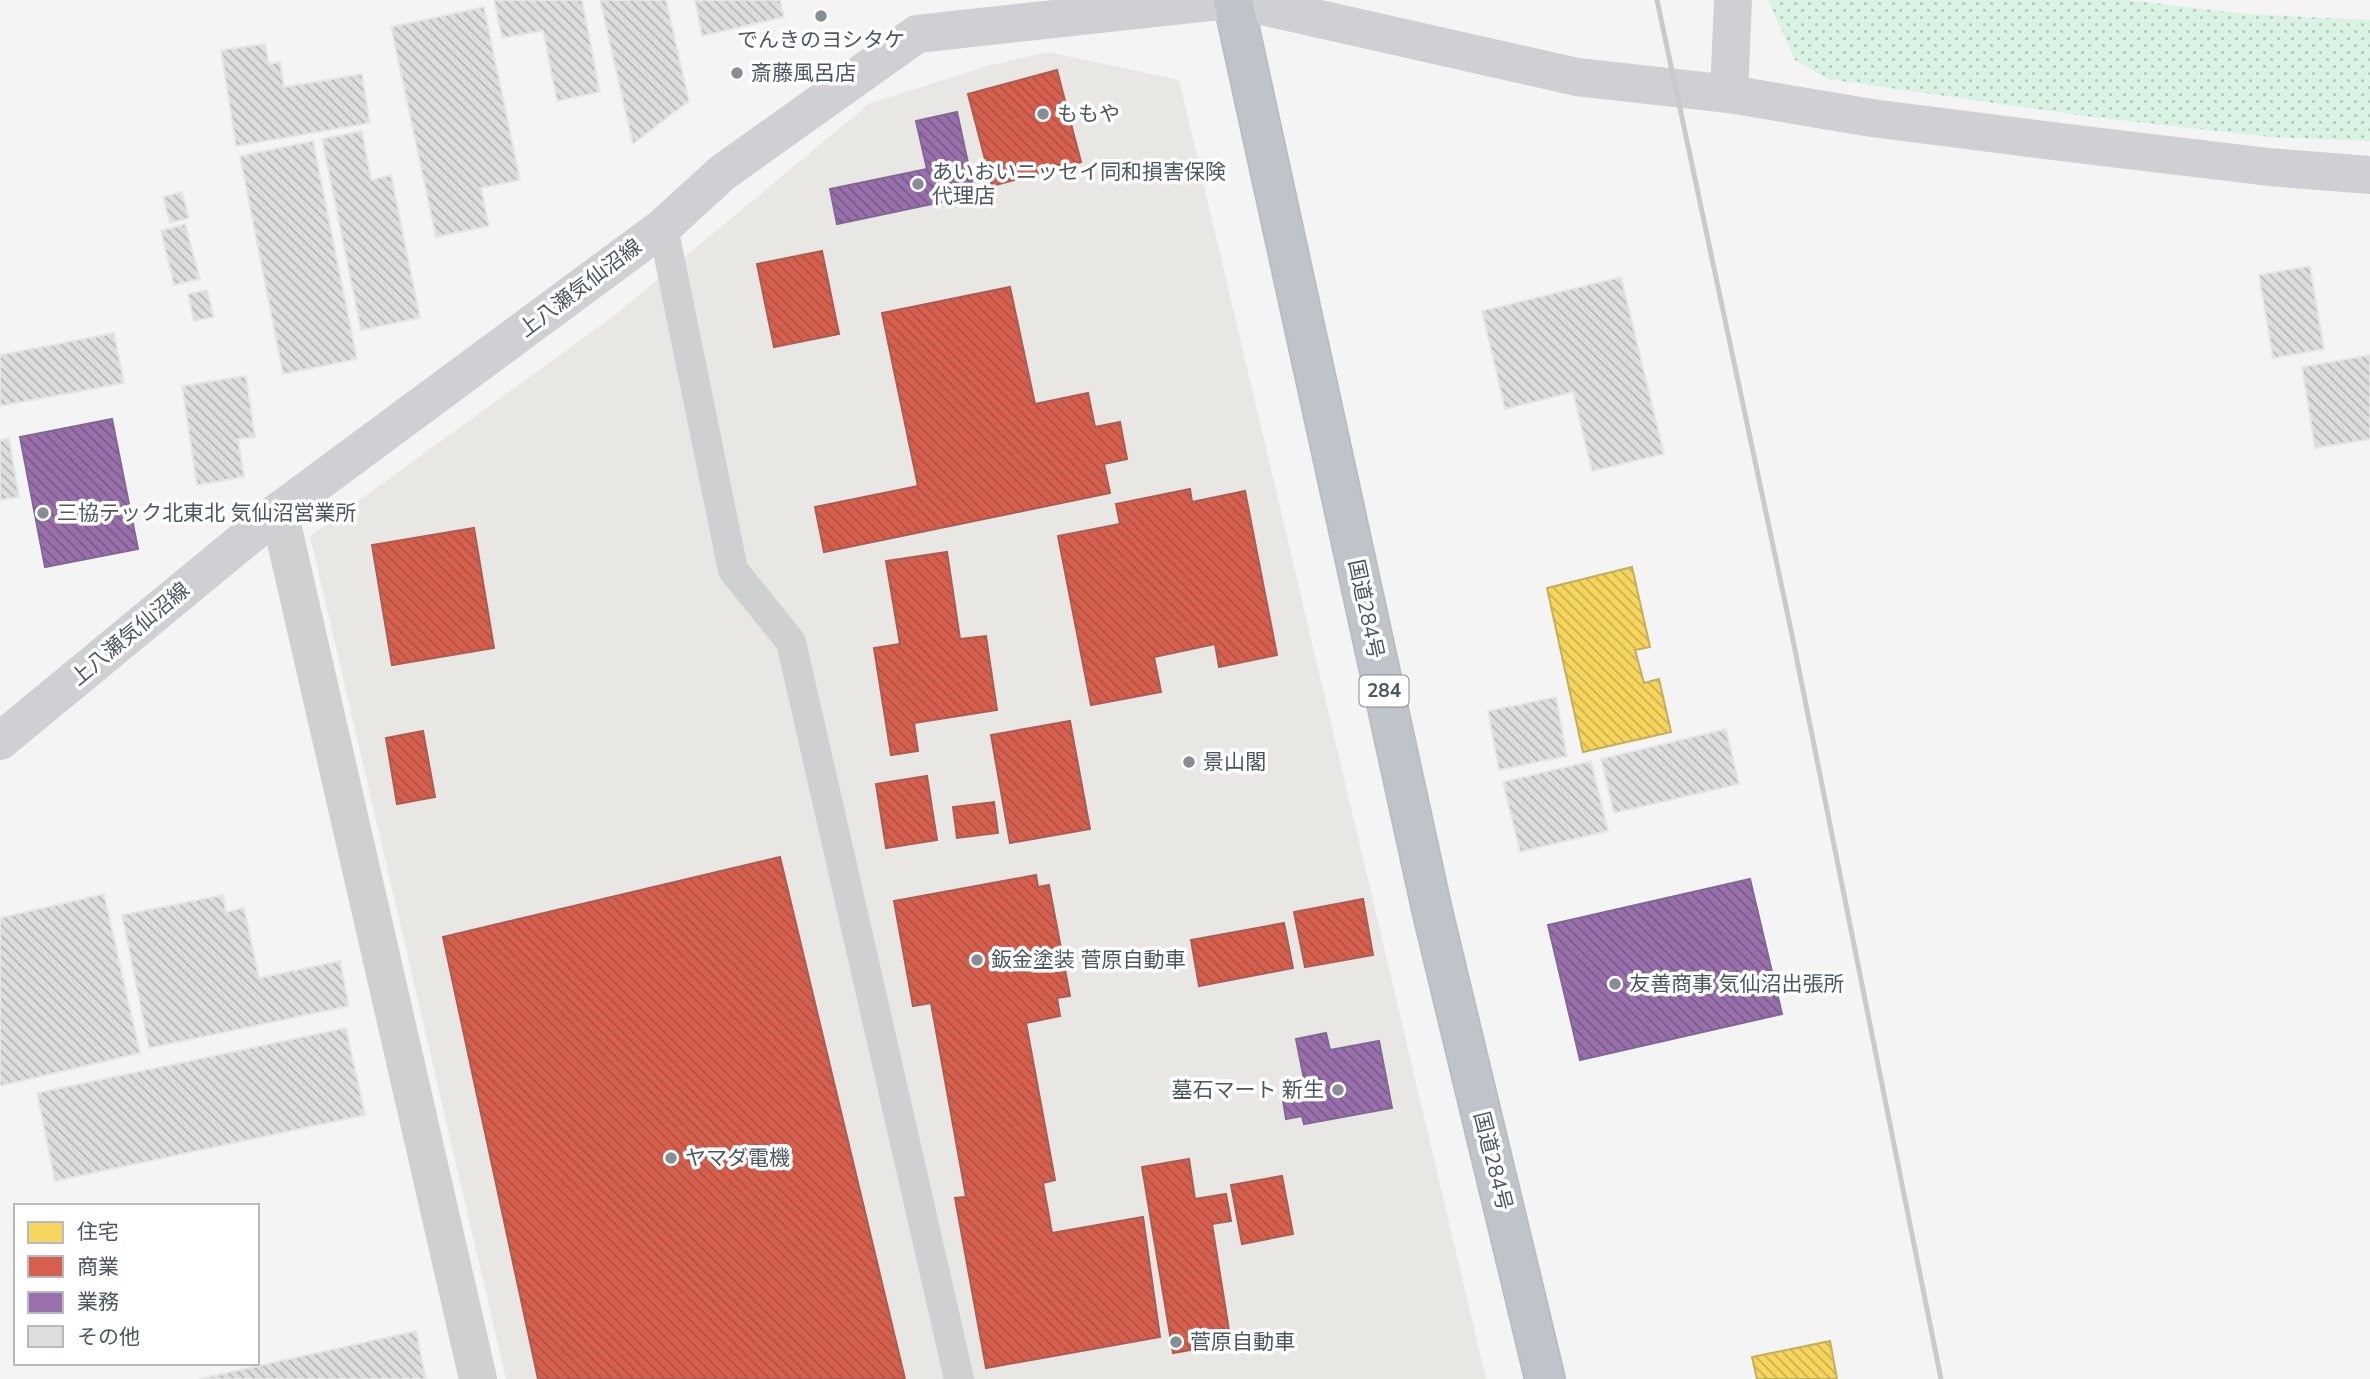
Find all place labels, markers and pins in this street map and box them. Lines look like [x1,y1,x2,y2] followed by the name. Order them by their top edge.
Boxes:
[813,8,829,24] marker: でんきのヨシタケ
[737,26,905,54] place label: でんきのヨシタケ
[751,59,856,87] place label: 斎藤風呂店
[729,65,745,81] marker: 斎藤風呂店
[1057,100,1120,128] place label: ももや
[1035,106,1051,122] marker: ももや
[932,158,1226,210] place label: あいおいニッセイ同和損害保険 代理店
[910,176,926,192] marker: あいおいニッセイ同和損害保険 代理店
[57,499,356,527] place label: 三協テック北東北 気仙沼営業所
[35,505,51,521] marker: 三協テック北東北 気仙沼営業所
[1203,748,1266,776] place label: 景山閣
[1181,754,1197,770] marker: 景山閣
[991,946,1185,974] place label: 鈑金塗装 菅原自動車
[969,952,985,968] marker: 鈑金塗装 菅原自動車
[1629,970,1844,998] place label: 友善商事 気仙沼出張所
[1607,976,1623,992] marker: 友善商事 気仙沼出張所
[1172,1076,1324,1104] place label: 墓石マート 新生
[1330,1082,1346,1098] marker: 墓石マート 新生
[685,1144,790,1172] place label: ヤマダ電機
[663,1150,679,1166] marker: ヤマダ電機
[1190,1328,1295,1356] place label: 菅原自動車
[1168,1334,1184,1350] marker: 菅原自動車

